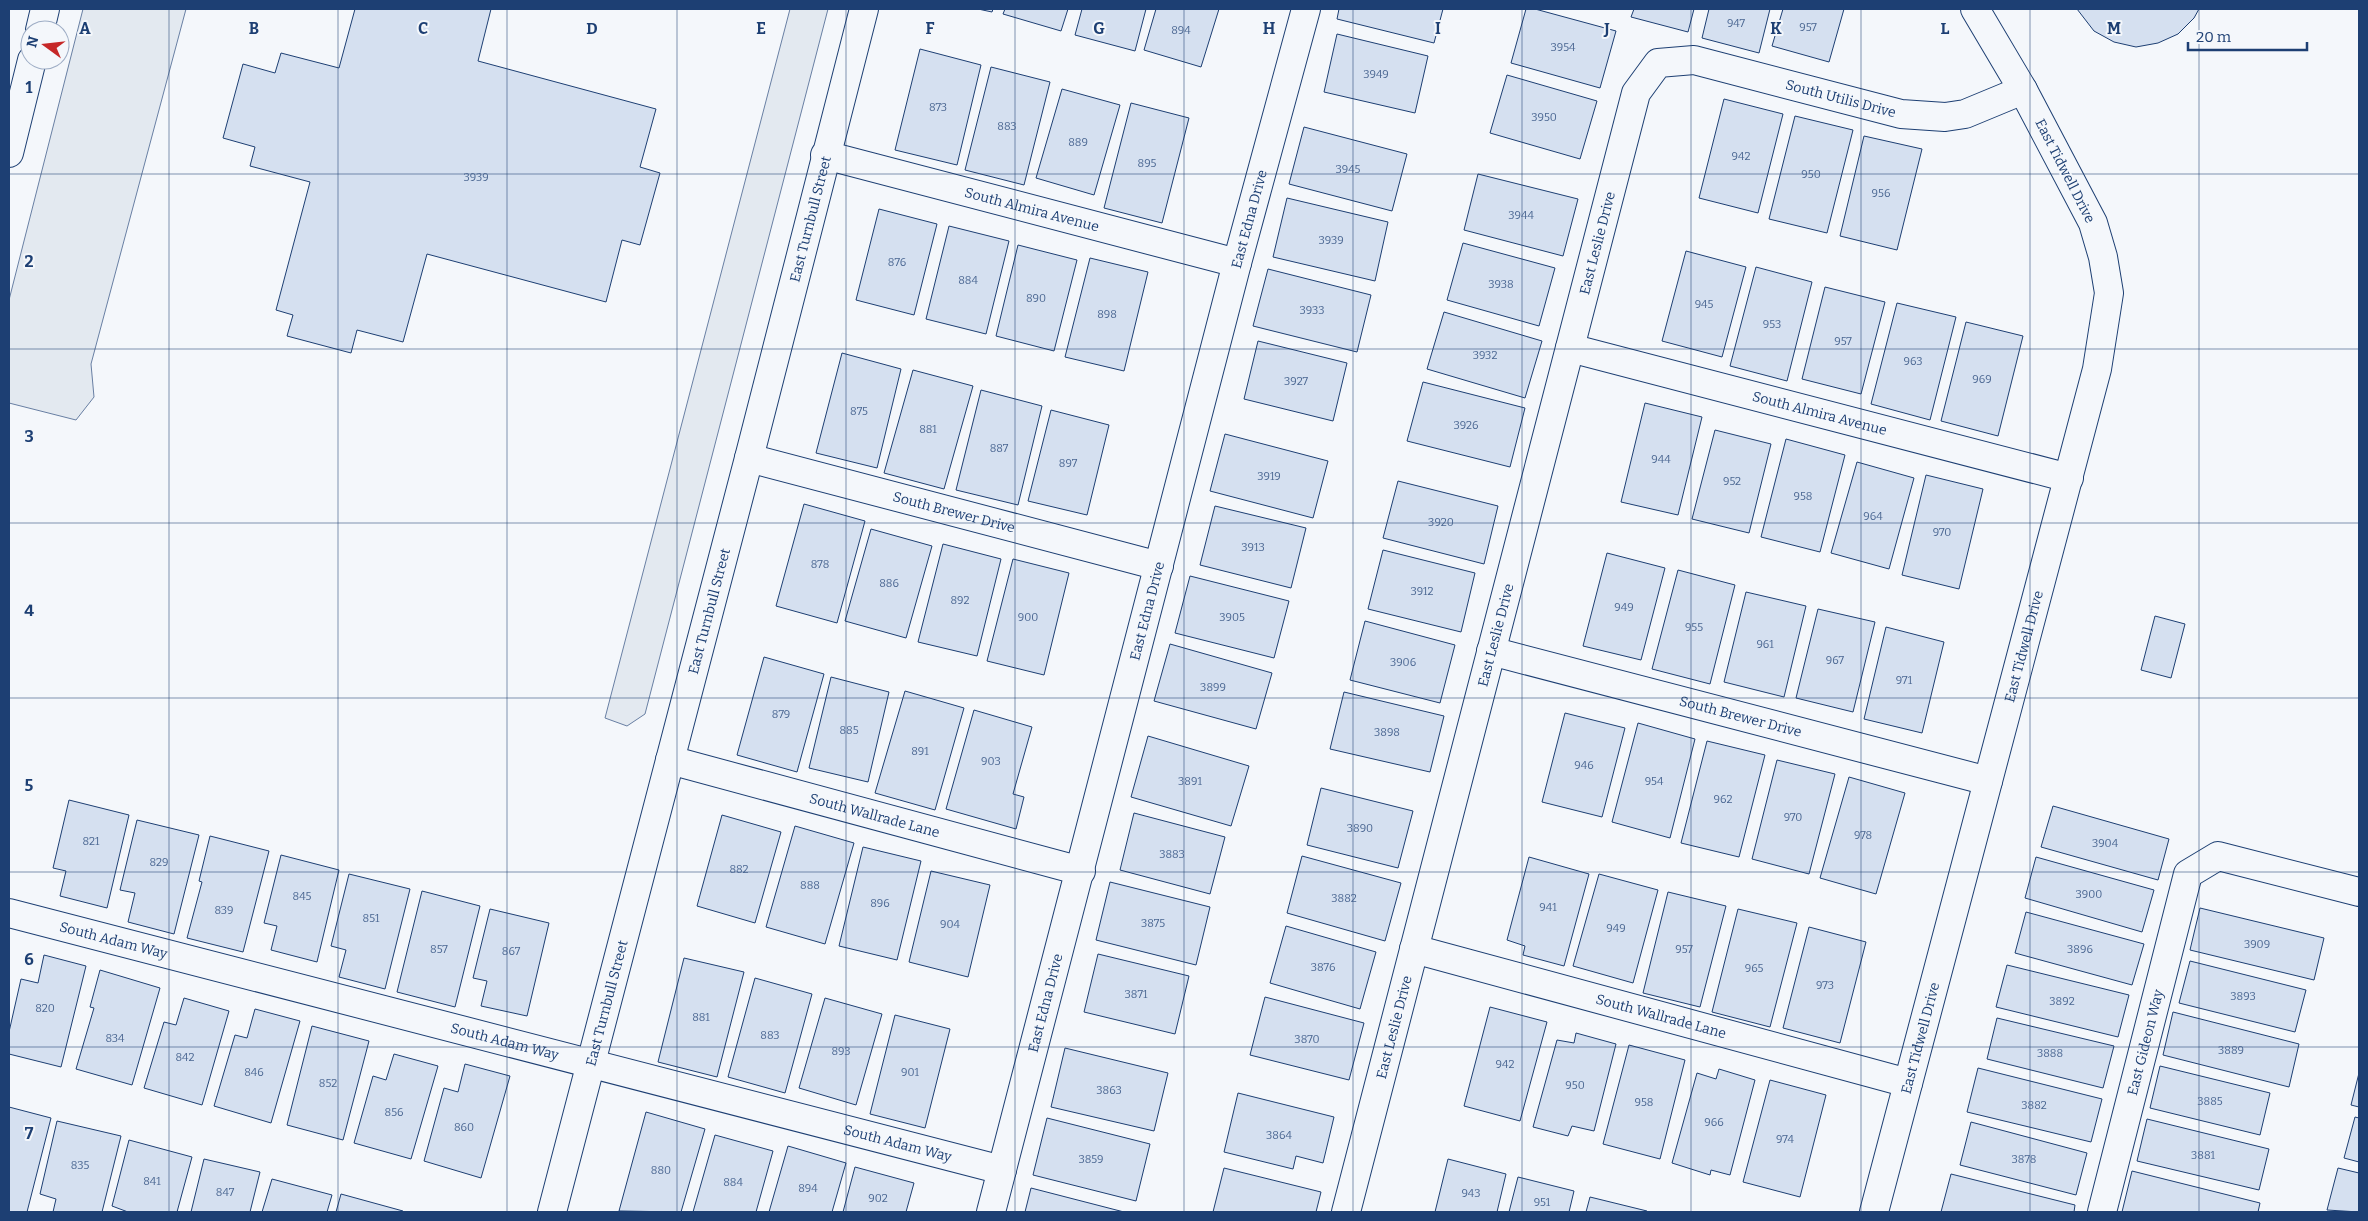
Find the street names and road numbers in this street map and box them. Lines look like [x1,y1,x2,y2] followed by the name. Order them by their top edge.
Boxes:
[1784,76,1898,121] street label: South Utilis Drive
[2031,116,2099,226] street label: East Tidwell Drive
[786,154,835,284] street label: East Turnbull Street
[1227,168,1270,270] street label: East Edna Drive
[963,184,1101,235] street label: South Almira Avenue
[1576,190,1619,296] street label: East Leslie Drive
[1751,387,1889,439] street label: South Almira Avenue
[891,488,1017,536] street label: South Brewer Drive
[684,546,734,676] street label: East Turnbull Street
[1126,560,1168,662] street label: East Edna Drive
[1474,582,1517,688] street label: East Leslie Drive
[2001,589,2047,704] street label: East Tidwell Drive
[1678,692,1804,740] street label: South Brewer Drive
[808,790,942,841] street label: South Wallrade Lane
[58,918,170,962] street label: South Adam Way
[582,938,631,1068] street label: East Turnbull Street
[1024,952,1066,1054] street label: East Edna Drive
[1372,974,1415,1081] street label: East Leslie Drive
[1897,980,1943,1096] street label: East Tidwell Drive
[2124,987,2167,1097] street label: East Gideon Way
[1594,990,1728,1042] street label: South Wallrade Lane
[449,1019,561,1064] street label: South Adam Way
[842,1121,954,1165] street label: South Adam Way

